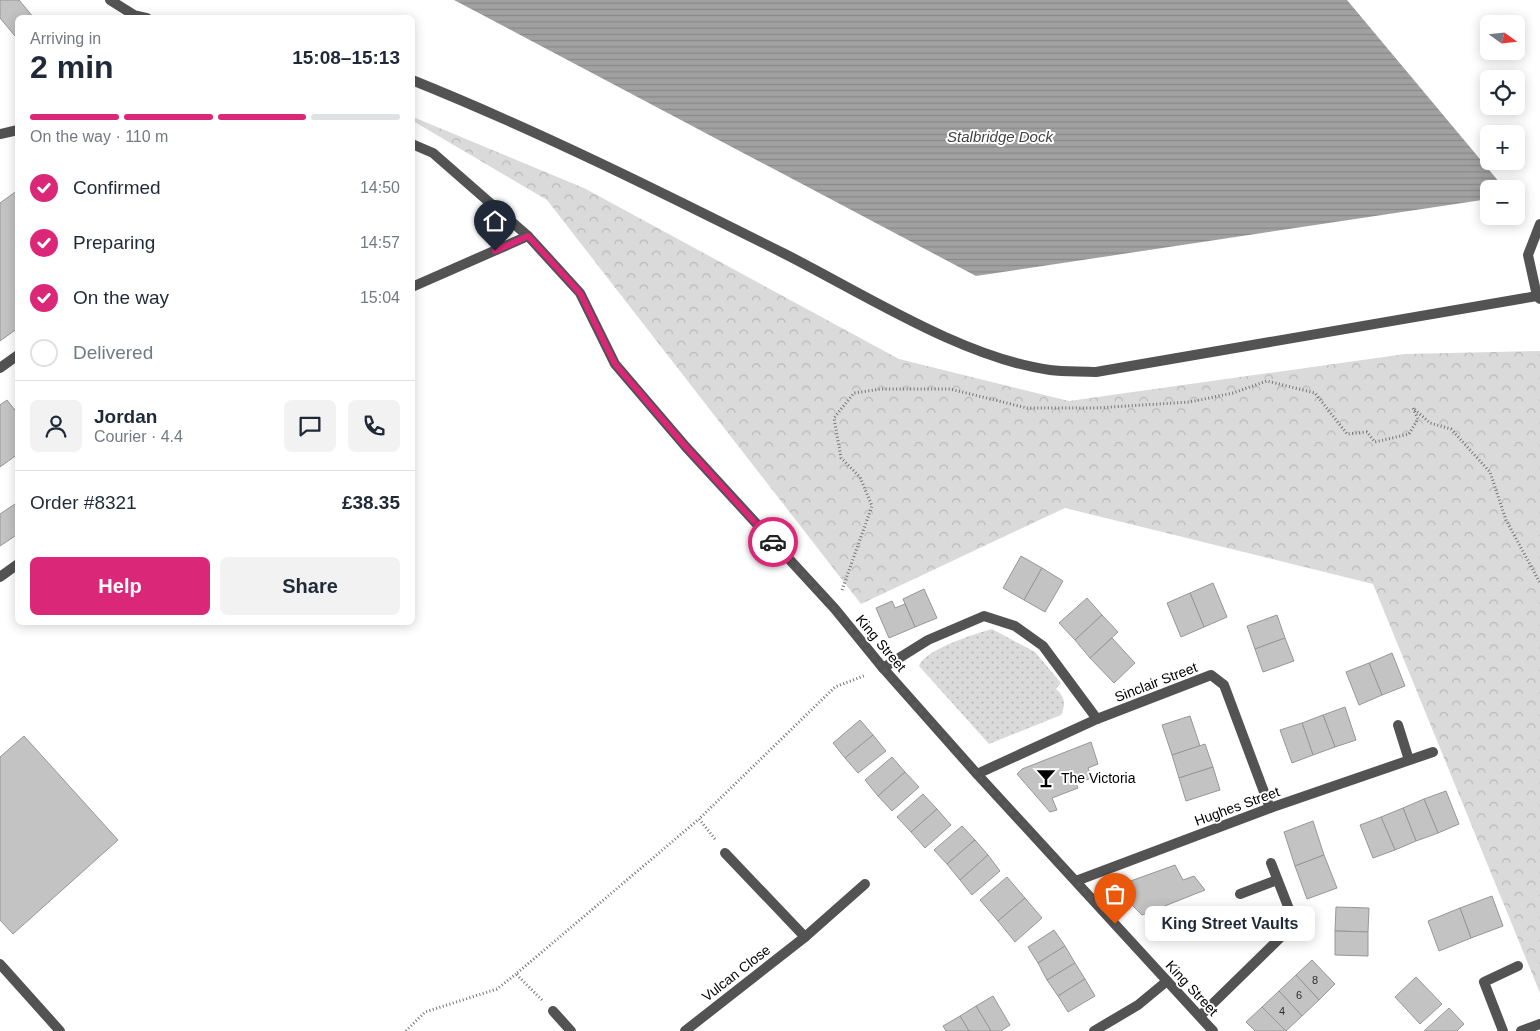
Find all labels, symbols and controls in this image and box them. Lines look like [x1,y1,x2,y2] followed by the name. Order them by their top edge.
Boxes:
[1480,15,1525,60] north arrow
[1480,15,1525,225] map controls
[30,30,101,47] text: Arriving in
[292,47,400,68] text: 15:08–15:13
[30,49,114,85] text: 2 min
[1480,70,1525,115] button: locate
[1480,125,1525,170] button: +
[30,128,168,145] text: On the way · 110 m
[947,128,1054,145] water label: Stalbridge Dock
[30,174,58,202] icon: check
[73,177,161,198] text: Confirmed
[360,179,400,196] text: 14:50
[1480,180,1525,225] button: −
[474,200,516,251] pin
[481,207,509,235] icon: home
[30,229,58,257] icon: check
[73,232,155,253] text: Preparing
[360,234,400,251] text: 14:57
[30,284,58,312] icon: check
[73,287,169,308] text: On the way
[360,289,400,306] text: 15:04
[73,342,153,363] text: Delivered
[30,400,82,452] button: person
[284,400,336,452] button: chat
[348,400,400,452] button: phone
[94,406,157,427] text: Jordan
[94,428,183,445] text: Courier · 4.4
[30,492,137,513] text: Order #8321
[342,492,400,513] text: £38.35
[748,517,798,567] courier
[759,528,787,556] icon: car
[30,557,210,615] button: Help
[220,557,400,615] button: Share
[853,611,909,675] street label: King Street
[1112,659,1200,705] street label: Sinclair Street
[1035,767,1057,789] bar icon: The Victoria
[1061,770,1136,786] place label: The Victoria
[1192,783,1282,829] street label: Hughes Street
[1094,873,1136,924] pin
[1101,880,1129,908] icon: bag
[1145,906,1315,942] callout: King Street Vaults
[1162,915,1298,932] text: King Street Vaults
[699,941,773,1005] street label: Vulcan Close
[1163,957,1222,1019] street label: King Street
[1312,974,1318,986] house number: 8
[1296,989,1302,1001] house number: 6
[1279,1005,1285,1017] house number: 4

